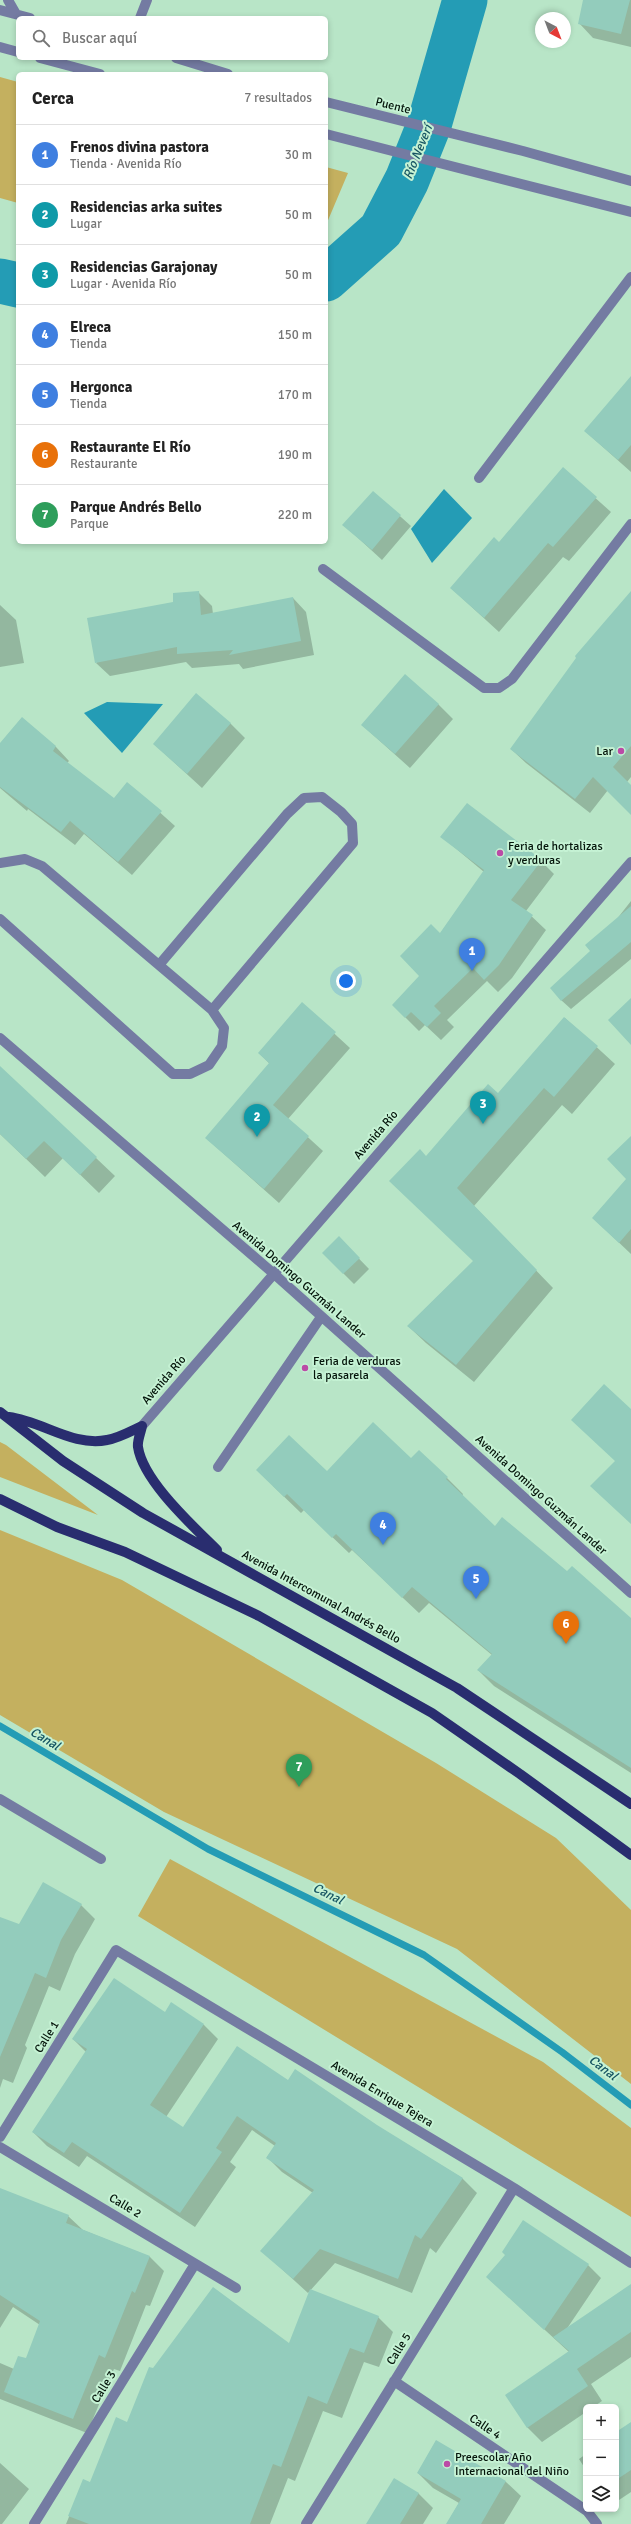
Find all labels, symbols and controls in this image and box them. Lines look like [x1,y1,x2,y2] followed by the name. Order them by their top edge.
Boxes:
[535,12,571,48] north arrow
[16,16,328,60] search box
[30,27,52,49] icon: search
[62,29,137,47] text: Buscar aquí
[32,88,74,109] text: Cerca
[244,90,312,106] text: 7 resultados
[374,94,412,118] street label: Puente
[400,120,437,181] water label: Río Neverí
[70,138,209,156] text: Frenos divina pastora
[41,147,49,163] text: 1
[285,147,312,163] text: 30 m
[70,156,182,172] text: Tienda · Avenida Río
[70,198,222,216] text: Residencias arka suites
[41,207,49,223] text: 2
[285,207,312,223] text: 50 m
[70,216,102,232] text: Lugar
[70,258,217,276] text: Residencias Garajonay
[41,267,49,283] text: 3
[285,267,312,283] text: 50 m
[70,276,177,292] text: Lugar · Avenida Río
[70,318,111,336] text: Elreca
[41,327,49,343] text: 4
[278,327,312,343] text: 150 m
[70,336,107,352] text: Tienda
[70,378,132,396] text: Hergonca
[41,387,49,403] text: 5
[278,387,312,403] text: 170 m
[70,396,107,412] text: Tienda
[70,438,191,456] text: Restaurante El Río
[41,447,49,463] text: 6
[278,447,312,463] text: 190 m
[70,456,137,472] text: Restaurante
[70,498,202,516] text: Parque Andrés Bello
[41,507,49,523] text: 7
[278,507,312,523] text: 220 m
[70,516,109,532] text: Parque
[596,744,614,759] place label: Lar
[616,746,626,756] marker: Lar
[508,839,603,868] place label: Feria de hortalizas y verduras
[495,848,505,858] marker: Feria de hortalizas y verduras
[459,938,485,971] pin: 1
[336,971,356,991] your location
[470,1091,496,1124] pin: 3
[244,1104,270,1137] pin: 2
[351,1107,401,1163] street label: Avenida Río
[229,1218,369,1342] street label: Avenida Domingo Guzmán Lander
[139,1352,189,1408] street label: Avenida Río
[313,1354,401,1383] place label: Feria de verduras la pasarela
[300,1363,310,1373] marker: Feria de verduras la pasarela
[472,1432,610,1558] street label: Avenida Domingo Guzmán Lander
[370,1512,396,1545] pin: 4
[239,1547,403,1647] street label: Avenida Intercomunal Andrés Bello
[463,1566,489,1599] pin: 5
[553,1611,579,1644] pin: 6
[27,1724,64,1755] water label: Canal
[286,1754,312,1787] pin: 7
[310,1880,347,1909] water label: Canal
[31,2018,63,2056] street label: Calle 1
[585,2052,621,2085] water label: Canal
[328,2058,436,2130] street label: Avenida Enrique Tejera
[106,2191,144,2221] street label: Calle 2
[383,2330,415,2368] street label: Calle 5
[88,2368,120,2406] street label: Calle 3
[583,2404,619,2512] map controls
[583,2404,619,2440] button: +
[466,2411,504,2443] street label: Calle 4
[583,2440,619,2476] button: −
[455,2450,569,2479] place label: Preescolar Año Internacional del Niño
[442,2459,452,2469] marker: Preescolar Año Internacional del Niño
[583,2476,619,2512] button: layers

